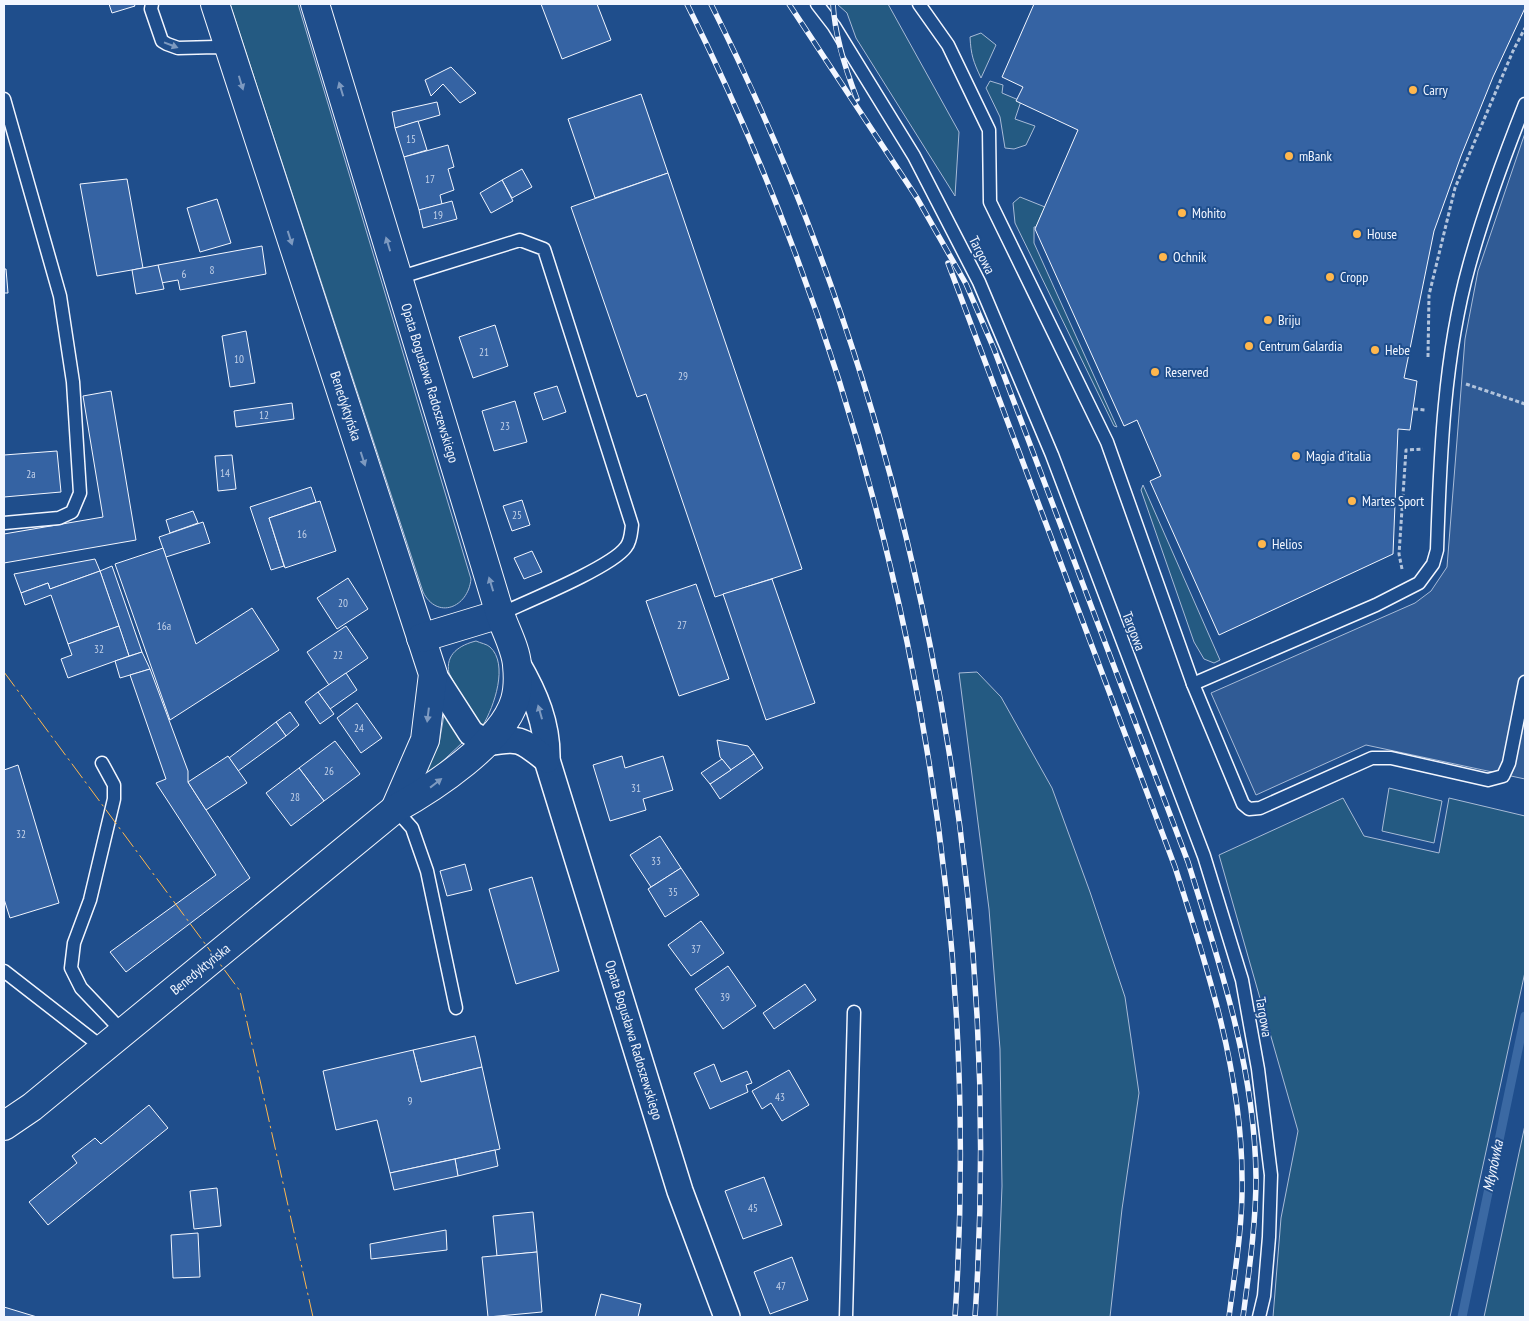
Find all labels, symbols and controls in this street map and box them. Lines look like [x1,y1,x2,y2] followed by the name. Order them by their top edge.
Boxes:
[164,41,178,49] one-way arrow
[237,76,245,91] one-way arrow
[336,81,344,96] one-way arrow
[1423,81,1449,99] place label: Carry
[1407,84,1419,96] marker: Carry
[406,132,416,146] house number: 15
[1299,147,1332,165] place label: mBank
[1283,150,1295,162] marker: mBank
[425,172,435,186] house number: 17
[1192,204,1226,222] place label: Mohito
[1176,207,1188,219] marker: Mohito
[433,208,443,222] house number: 19
[1367,225,1397,243] place label: House
[1351,228,1363,240] marker: House
[287,231,295,246] one-way arrow
[965,233,999,277] street label: Targowa
[383,237,391,252] one-way arrow
[1173,248,1207,266] place label: Ochnik
[1157,251,1169,263] marker: Ochnik
[210,263,215,277] house number: 8
[182,267,187,281] house number: 6
[1340,268,1368,286] place label: Cropp
[1324,271,1336,283] marker: Cropp
[397,301,463,465] street label: Opata Bogusława Radoszewskiego
[1278,311,1301,329] place label: Briju
[1262,314,1274,326] marker: Briju
[1259,337,1343,355] place label: Centrum Galardia
[1243,340,1255,352] marker: Centrum Galardia
[1385,341,1410,359] place label: Hebe
[1369,344,1381,356] marker: Hebe
[479,345,489,359] house number: 21
[234,352,244,366] house number: 10
[1165,363,1209,381] place label: Reserved
[1149,366,1161,378] marker: Reserved
[326,369,366,443] street label: Benedyktyńska
[678,369,688,383] house number: 29
[259,408,269,422] house number: 12
[500,419,510,433] house number: 23
[1306,447,1371,465] place label: Magia d'italia
[1290,450,1302,462] marker: Magia d'italia
[359,452,367,467] one-way arrow
[220,466,230,480] house number: 14
[26,467,36,481] house number: 2a
[1362,492,1424,510] place label: Martes Sport
[1346,495,1358,507] marker: Martes Sport
[512,508,522,522] house number: 25
[297,527,307,541] house number: 16
[1272,535,1303,553] place label: Helios
[1256,538,1268,550] marker: Helios
[486,576,494,591] one-way arrow
[338,596,348,610] house number: 20
[1118,609,1150,653] street label: Targowa
[677,618,687,632] house number: 27
[157,619,171,633] house number: 16a
[94,642,104,656] house number: 32
[333,648,343,662] house number: 22
[536,705,544,720] one-way arrow
[424,707,432,723] one-way arrow
[354,721,364,735] house number: 24
[324,764,334,778] house number: 26
[429,778,443,788] one-way arrow
[631,781,641,795] house number: 31
[290,790,300,804] house number: 28
[16,827,26,841] house number: 32
[651,854,661,868] house number: 33
[668,885,678,899] house number: 35
[166,939,234,999] street label: Benedyktyńska
[691,942,701,956] house number: 37
[601,958,667,1122] street label: Opata Bogusława Radoszewskiego
[720,990,730,1004] house number: 39
[1252,996,1276,1038] street label: Targowa
[775,1090,785,1104] house number: 43
[408,1094,413,1108] house number: 9
[1478,1137,1507,1193] water label: Młynówka
[748,1201,758,1215] house number: 45
[776,1279,786,1293] house number: 47

